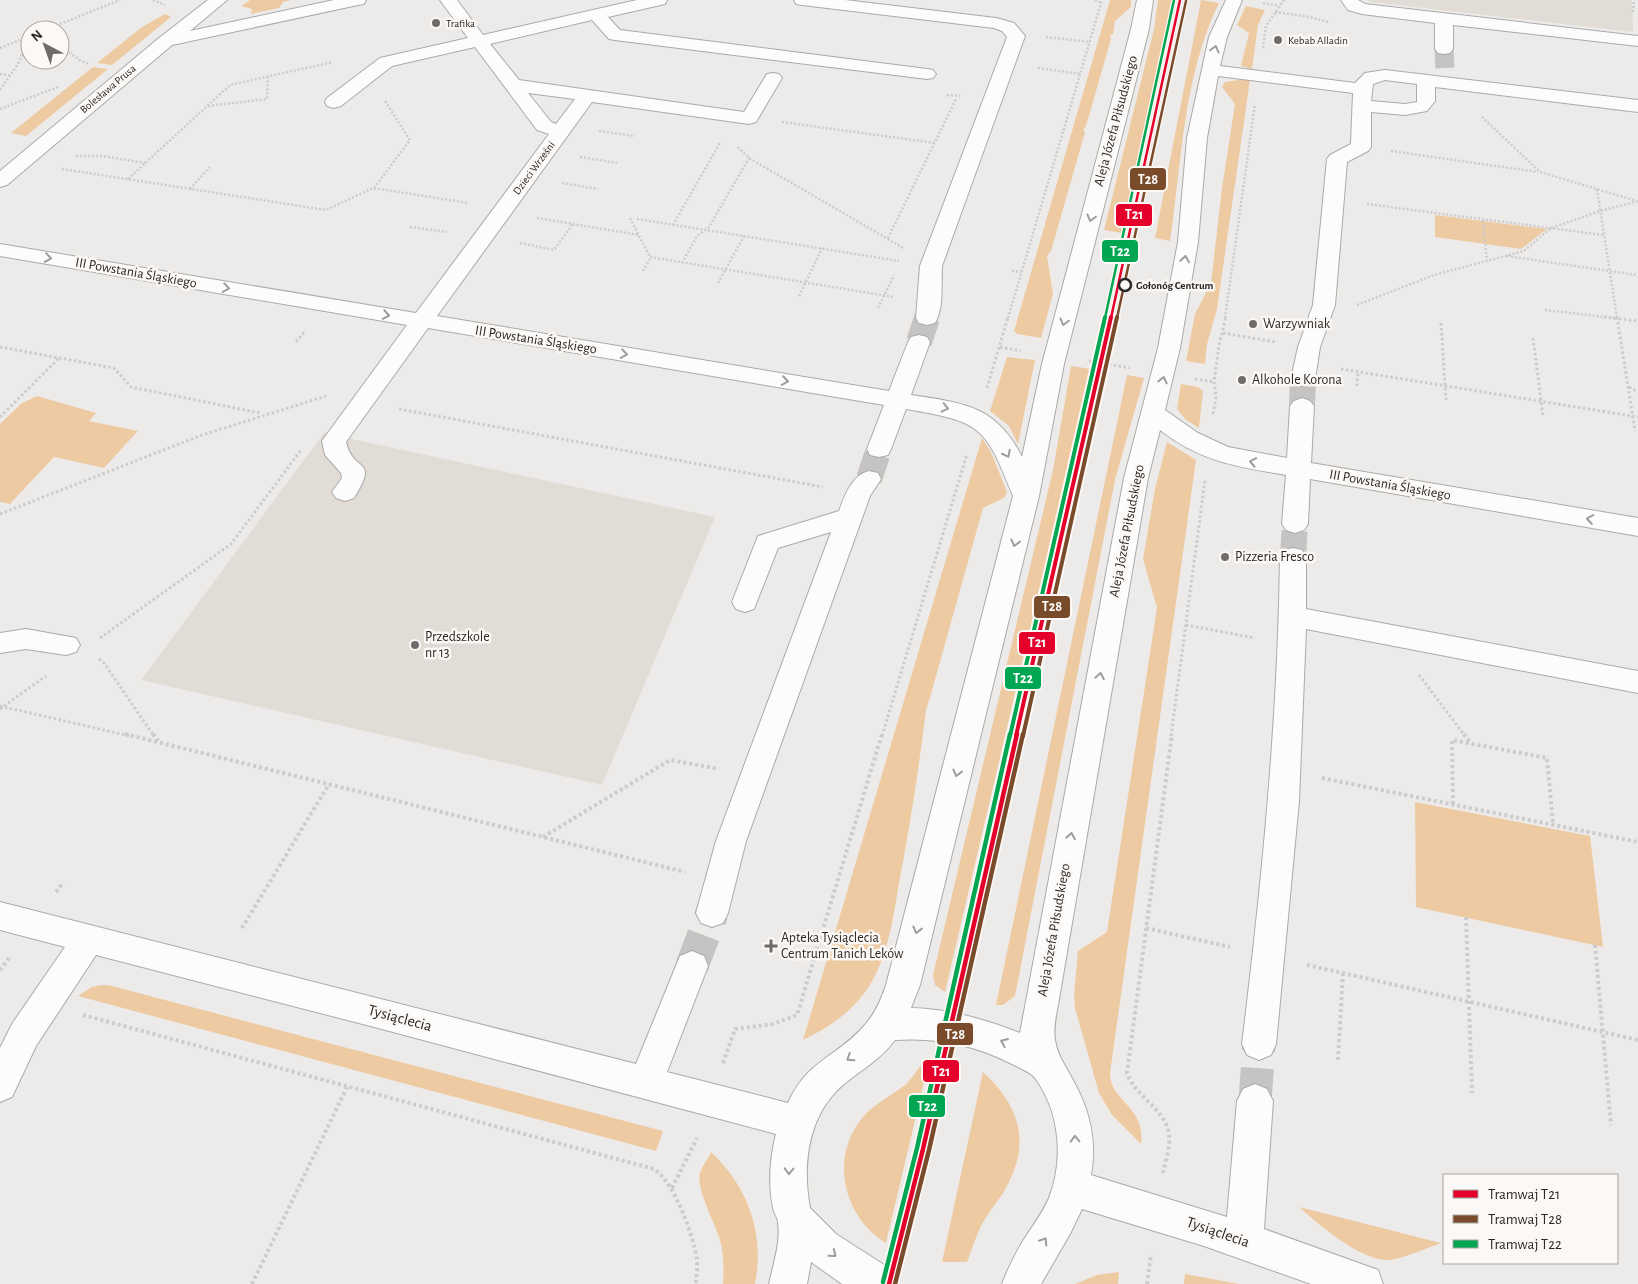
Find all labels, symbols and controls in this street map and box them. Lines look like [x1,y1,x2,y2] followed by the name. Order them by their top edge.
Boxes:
[430,17,442,29] marker: Trafika
[446,18,475,29] place label: Trafika
[20,20,70,70] north arrow
[29,27,45,44] text: N
[1272,34,1284,46] marker: Kebab Alladin
[1288,35,1348,46] place label: Kebab Alladin
[1209,44,1220,53] one-way arrow
[1092,54,1140,188] street label: Aleja Józefa Piłsudskiego
[78,63,138,115] street label: Bolesława Prusa
[511,139,557,197] street label: Dzieci Wrześni
[1129,167,1167,191] line badge: T28
[1138,173,1158,187] text: T28
[1115,203,1153,227] line badge: T21
[1125,208,1143,222] text: T21
[1086,213,1097,222] one-way arrow
[1101,239,1139,263] line badge: T22
[1110,245,1131,259] text: T22
[74,252,198,291] street label: III Powstania Śląskiego
[44,253,52,263] one-way arrow
[1179,255,1189,264] one-way arrow
[1118,278,1132,292] marker: Gołonóg Centrum
[1136,280,1214,291] place label: Gołonóg Centrum
[221,283,230,293] one-way arrow
[381,310,390,320] one-way arrow
[1263,317,1331,331] place label: Warzywniak
[1059,318,1069,326] one-way arrow
[1247,318,1259,330] marker: Warzywniak
[474,320,598,357] street label: III Powstania Śląskiego
[620,349,629,359] one-way arrow
[1252,373,1342,387] place label: Alkohole Korona
[1236,374,1248,386] marker: Alkohole Korona
[780,375,789,385] one-way arrow
[1157,375,1168,384] one-way arrow
[941,402,949,413] one-way arrow
[1001,449,1011,458] one-way arrow
[1248,457,1257,467] one-way arrow
[1107,463,1147,599] street label: Aleja Józefa Piłsudskiego
[1328,464,1452,503] street label: III Powstania Śląskiego
[1586,514,1594,524] one-way arrow
[1010,539,1020,547] one-way arrow
[1235,550,1314,564] place label: Pizzeria Fresco
[1219,551,1231,563] marker: Pizzeria Fresco
[1033,595,1071,619] line badge: T28
[1042,600,1062,614] text: T28
[425,630,490,660] place label: Przedszkole nr 13
[1018,631,1056,655] line badge: T21
[1028,636,1046,650] text: T21
[409,639,421,651] marker: Przedszkole nr 13
[1004,666,1042,690] line badge: T22
[1013,672,1034,686] text: T22
[1095,672,1105,681] one-way arrow
[952,768,962,776] one-way arrow
[1066,832,1076,841] one-way arrow
[1035,862,1073,998] street label: Aleja Józefa Piłsudskiego
[912,926,923,935] one-way arrow
[781,931,904,961] place label: Apteka Tysiąclecia Centrum Tanich Leków
[765,940,777,952] marker: Apteka Tysiąclecia Centrum Tanich Leków
[366,1002,434,1035] street label: Tysiąclecia
[936,1022,974,1046] line badge: T28
[945,1028,965,1042] text: T28
[1000,1037,1009,1048] one-way arrow
[846,1052,855,1061] one-way arrow
[922,1059,960,1083] line badge: T21
[932,1065,950,1079] text: T21
[908,1094,946,1118] line badge: T22
[917,1100,938,1114] text: T22
[1069,1134,1080,1142] one-way arrow
[784,1168,794,1175] one-way arrow
[1443,1174,1618,1264] legend
[1488,1187,1560,1202] text: Tramwaj T21
[1488,1212,1562,1227] text: Tramwaj T28
[1184,1214,1252,1251] street label: Tysiąclecia
[1038,1237,1048,1246] one-way arrow
[1488,1237,1562,1252] text: Tramwaj T22
[827,1249,836,1258] one-way arrow

